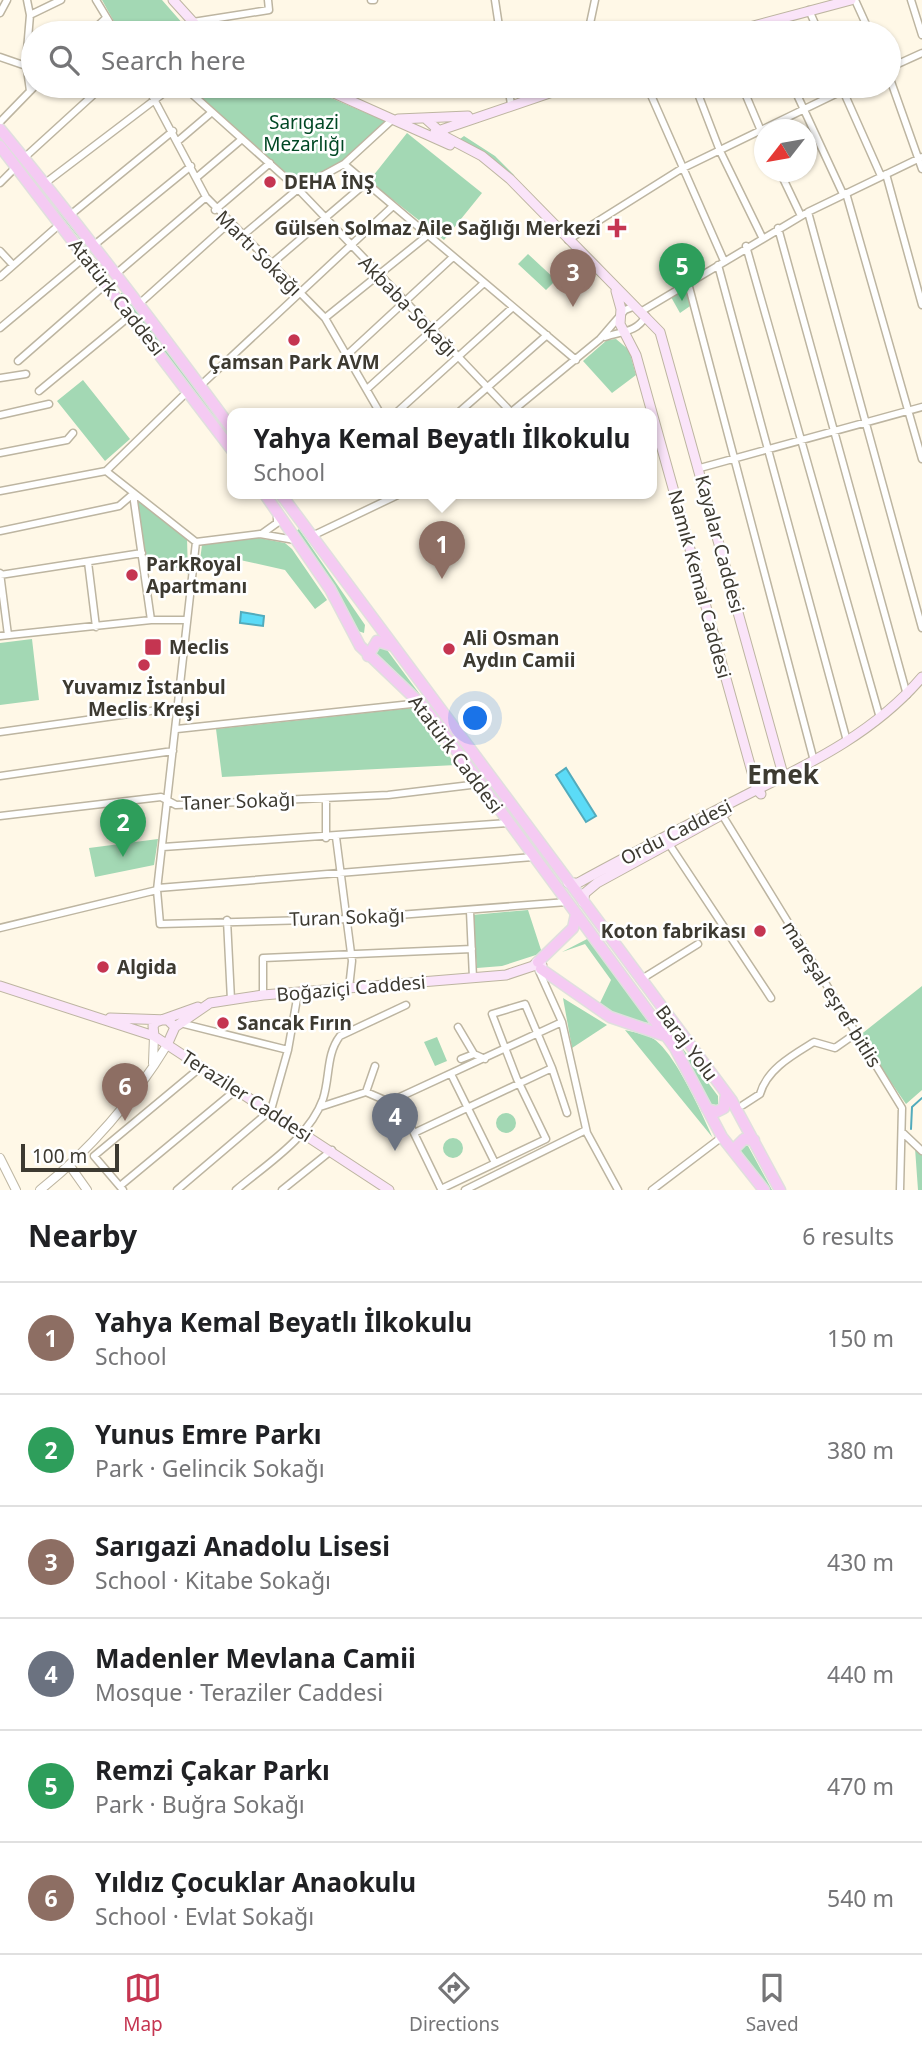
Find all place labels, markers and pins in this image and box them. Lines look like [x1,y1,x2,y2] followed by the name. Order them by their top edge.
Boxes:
[284,169,374,195] place label: DEHA İNŞ
[262,174,278,190] marker: DEHA İNŞ
[275,215,601,241] place label: Gülsen Solmaz Aile Sağlığı Merkezi
[607,218,627,238] marker: Gülsen Solmaz Aile Sağlığı Merkezi
[659,243,705,301] pin: 5
[550,249,596,307] pin: 3
[286,332,302,348] marker: Çamsan Park AVM
[208,349,380,375] place label: Çamsan Park AVM
[419,521,465,579] pin: 1
[146,551,247,599] place label: ParkRoyal Apartmanı
[124,567,140,583] marker: ParkRoyal Apartmanı
[463,625,575,673] place label: Ali Osman Aydın Camii
[169,634,229,660] place label: Meclis
[143,637,163,657] marker: Meclis
[441,641,457,657] marker: Ali Osman Aydın Camii
[136,657,152,673] marker: Yuvamız İstanbul Meclis Kreşi
[62,674,226,722] place label: Yuvamız İstanbul Meclis Kreşi
[100,799,146,857] pin: 2
[601,918,746,944] place label: Koton fabrikası
[752,923,768,939] marker: Koton fabrikası
[117,954,177,980] place label: Algida
[95,959,111,975] marker: Algida
[237,1010,352,1036] place label: Sancak Fırın
[215,1015,231,1031] marker: Sancak Fırın
[102,1063,148,1121] pin: 6
[372,1093,418,1151] pin: 4

